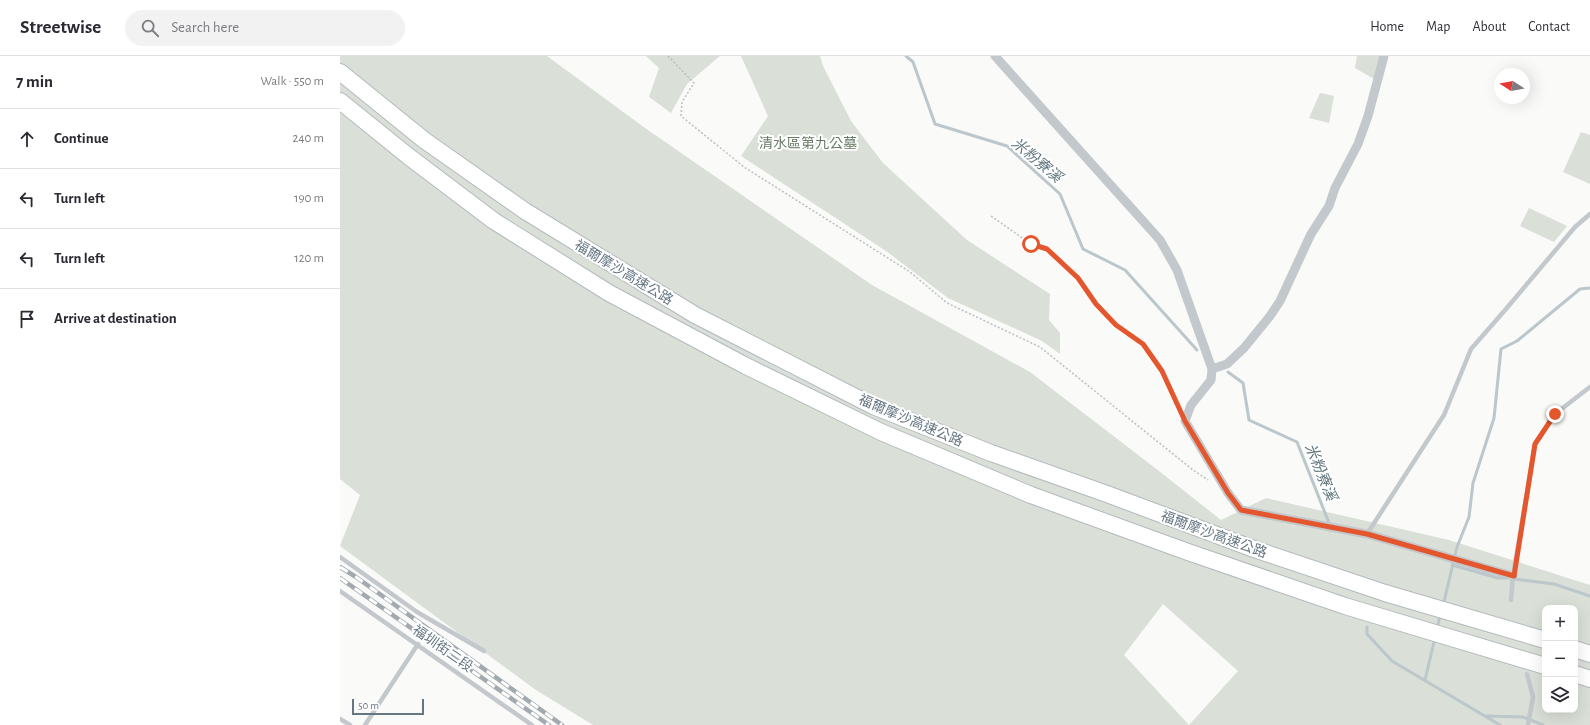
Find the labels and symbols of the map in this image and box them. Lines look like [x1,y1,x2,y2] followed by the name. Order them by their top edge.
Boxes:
[1494,68,1530,104] north arrow
[1009,135,1067,187] water label: 米粉寮溪
[759,136,857,151] park label: 清水區第九公墓
[1022,235,1040,253] route start
[572,236,676,308] street label: 福爾摩沙高速公路
[856,391,966,449] street label: 福爾摩沙高速公路
[1546,405,1564,423] route end
[1302,441,1340,505] water label: 米粉寮溪
[1159,507,1269,561] street label: 福爾摩沙高速公路
[410,622,476,675] street label: 福圳街二段
[352,697,424,716] scale bar

